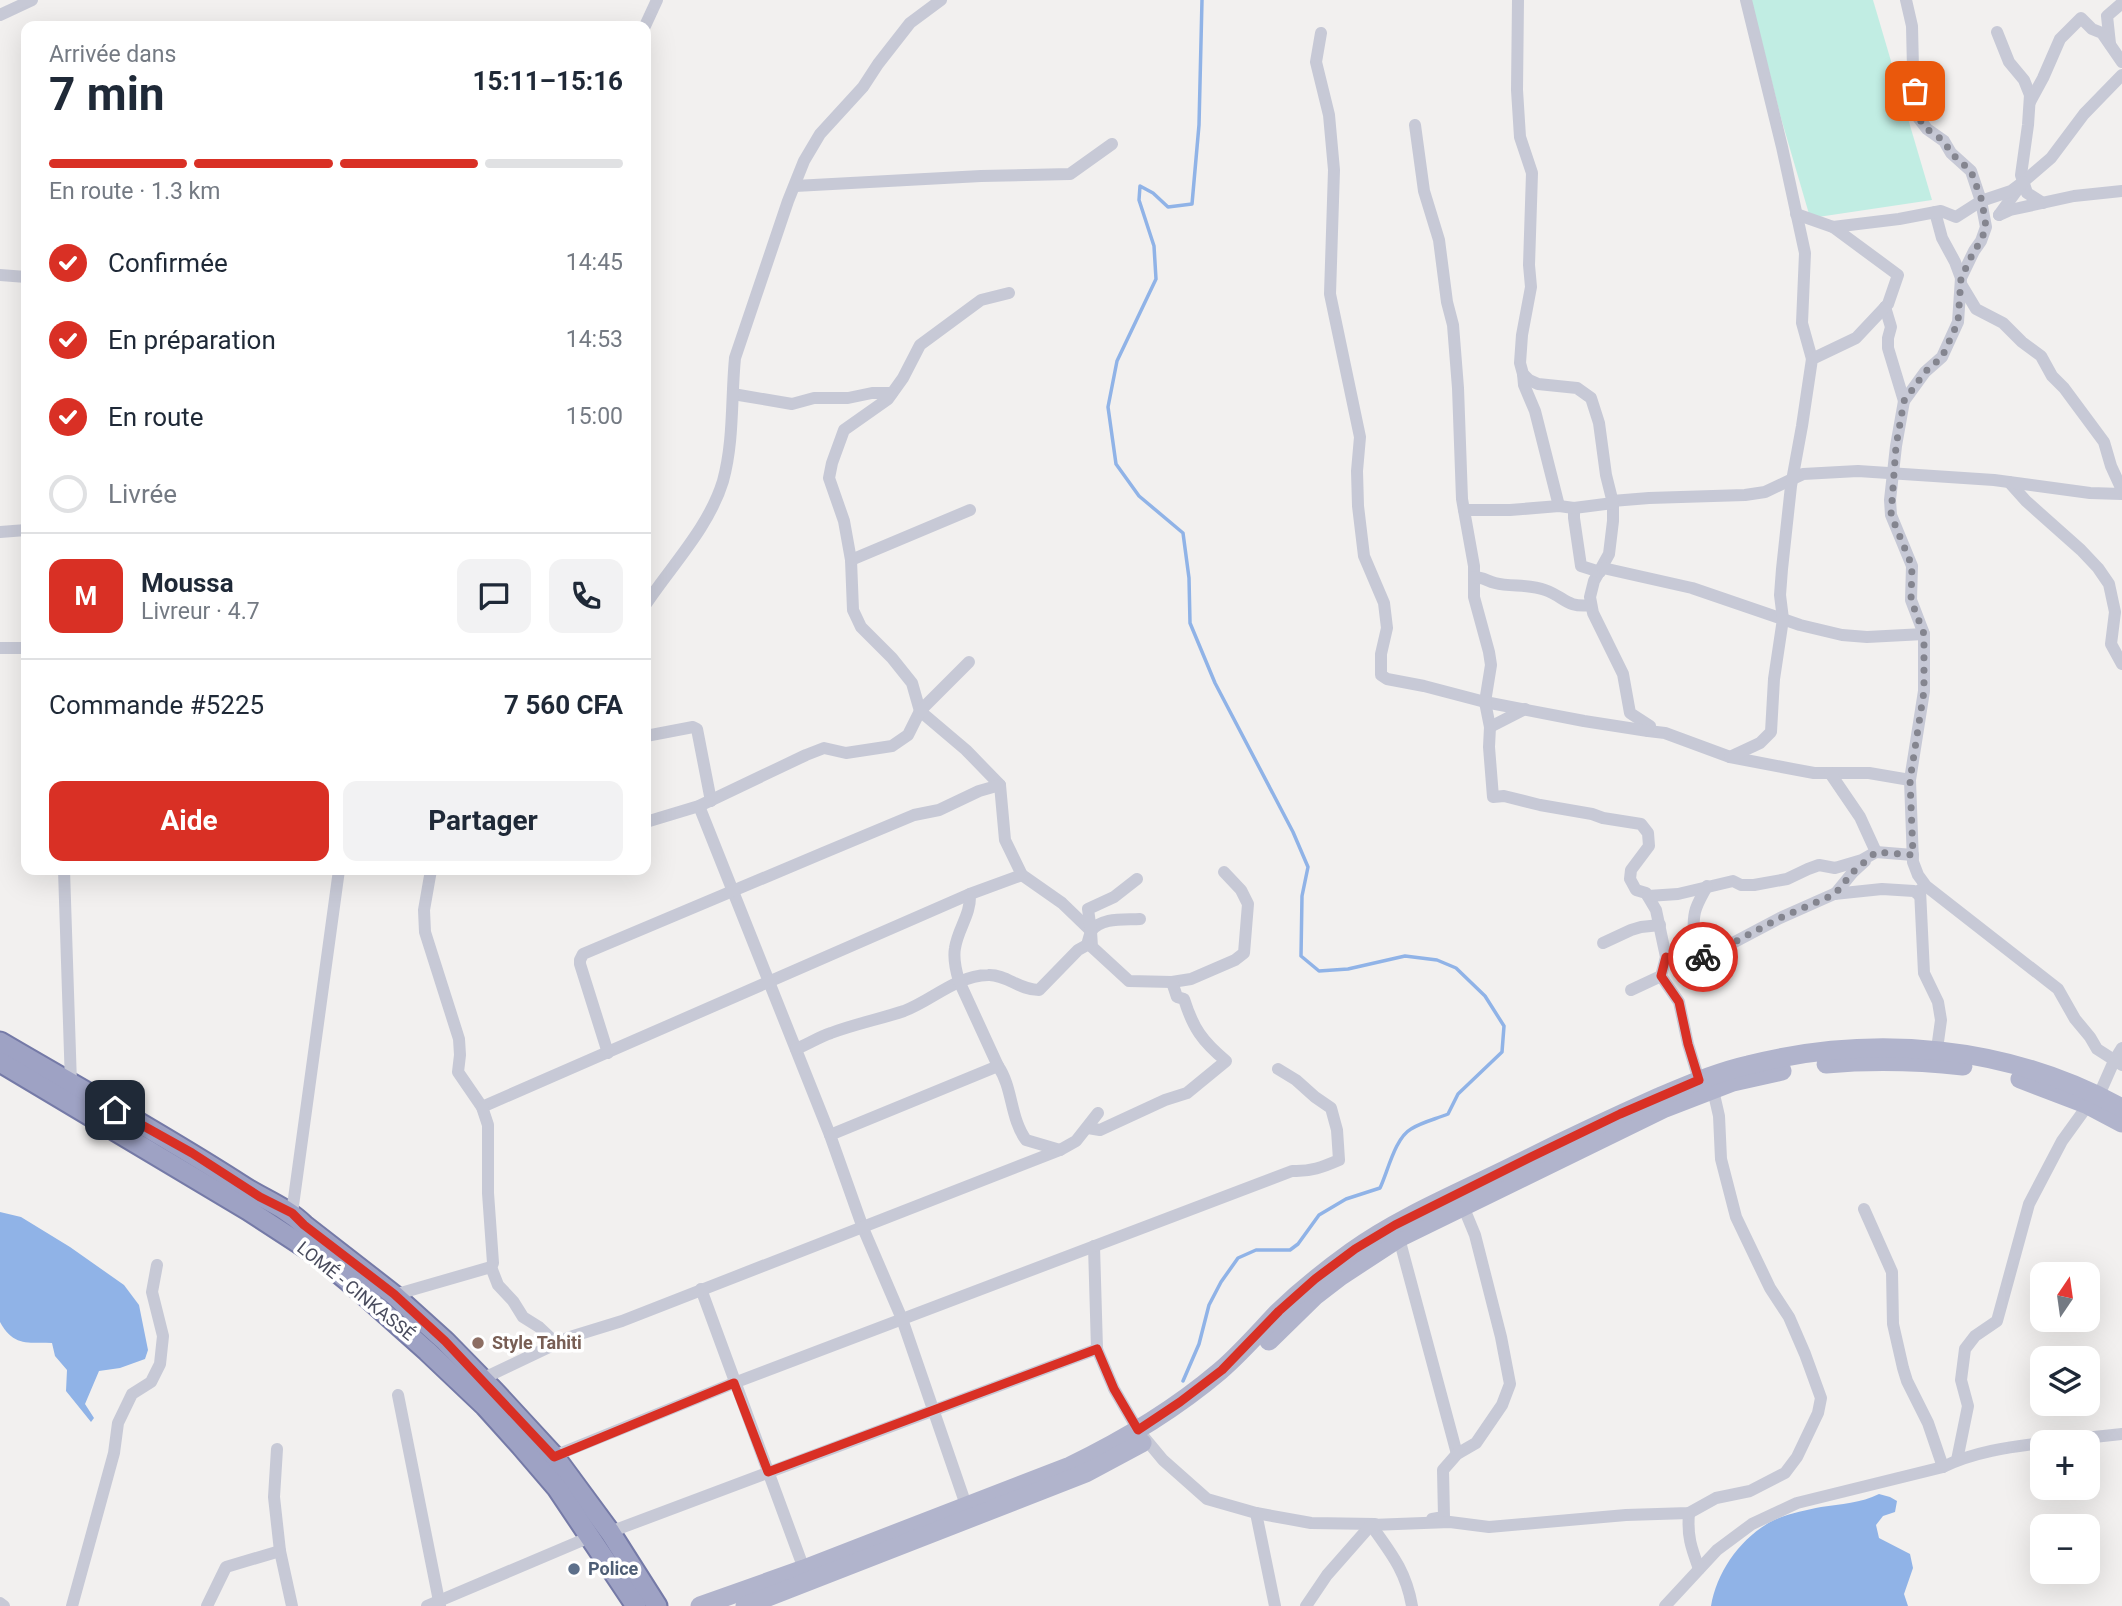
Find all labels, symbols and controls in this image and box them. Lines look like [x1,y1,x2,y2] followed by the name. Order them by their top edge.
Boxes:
[49,41,176,68] text: Arrivée dans
[1885,61,1945,121] pin
[473,66,623,96] text: 15:11–15:16
[49,67,165,121] text: 7 min
[1896,72,1934,110] icon: bag
[49,178,220,205] text: En route · 1.3 km
[49,244,87,282] icon: check
[108,248,228,278] text: Confirmée
[566,249,623,276] text: 14:45
[49,321,87,359] icon: check
[108,325,276,355] text: En préparation
[566,326,623,353] text: 14:53
[49,398,87,436] icon: check
[108,402,204,432] text: En route
[566,403,623,430] text: 15:00
[108,479,177,509] text: Livrée
[457,559,531,633] button: chat
[549,559,623,633] button: phone
[141,568,234,598] text: Moussa
[75,581,97,611] text: M
[141,598,260,625] text: Livreur · 4.7
[49,690,264,720] text: Commande #5225
[504,690,623,720] text: 7 560 CFA
[49,781,329,861] button: Aide
[343,781,623,861] button: Partager
[1668,922,1738,992] courier
[1684,938,1722,976] icon: bike
[85,1080,145,1140] pin
[96,1091,134,1129] icon: home
[293,1237,419,1345] street label: LOMÉ - CINKASSÉ
[2030,1262,2100,1332] north arrow
[2030,1262,2100,1584] map controls
[492,1332,582,1353] place label: Style Tahiti
[470,1335,486,1351] marker: Style Tahiti
[2030,1346,2100,1416] button: layers
[2030,1430,2100,1500] button: +
[2030,1514,2100,1584] button: −
[588,1558,639,1579] place label: Police
[566,1561,582,1577] marker: Police

